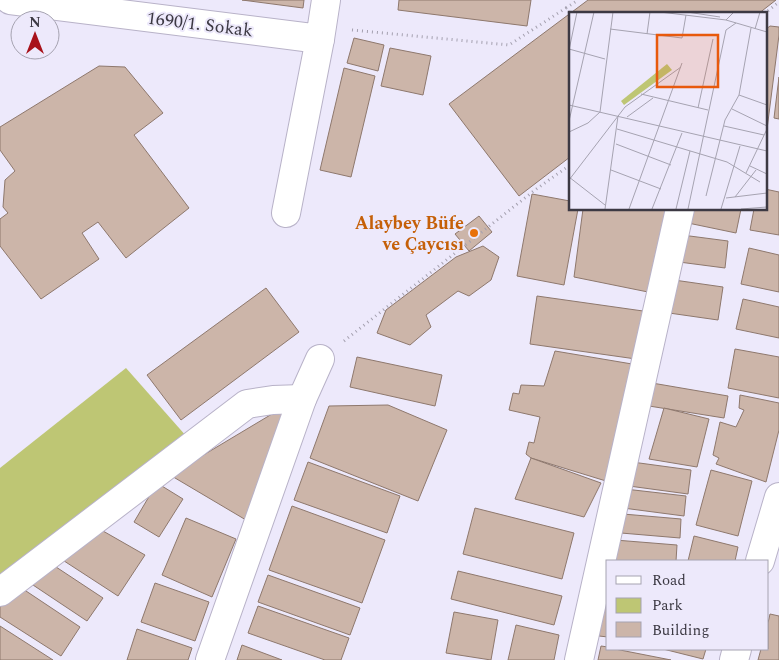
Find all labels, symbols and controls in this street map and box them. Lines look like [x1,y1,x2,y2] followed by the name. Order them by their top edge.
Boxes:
[145,5,255,44] street label: 1690/1. Sokak
[10,10,60,60] north arrow
[29,12,41,33] text: N
[569,12,766,210] inset map
[355,210,464,258] place label: Alaybey Büfe ve Çaycısı
[468,227,480,239] marker: Alaybey Büfe ve Çaycısı
[606,560,769,650] legend
[652,569,686,592] text: Road
[652,594,683,617] text: Park
[652,619,709,642] text: Building

